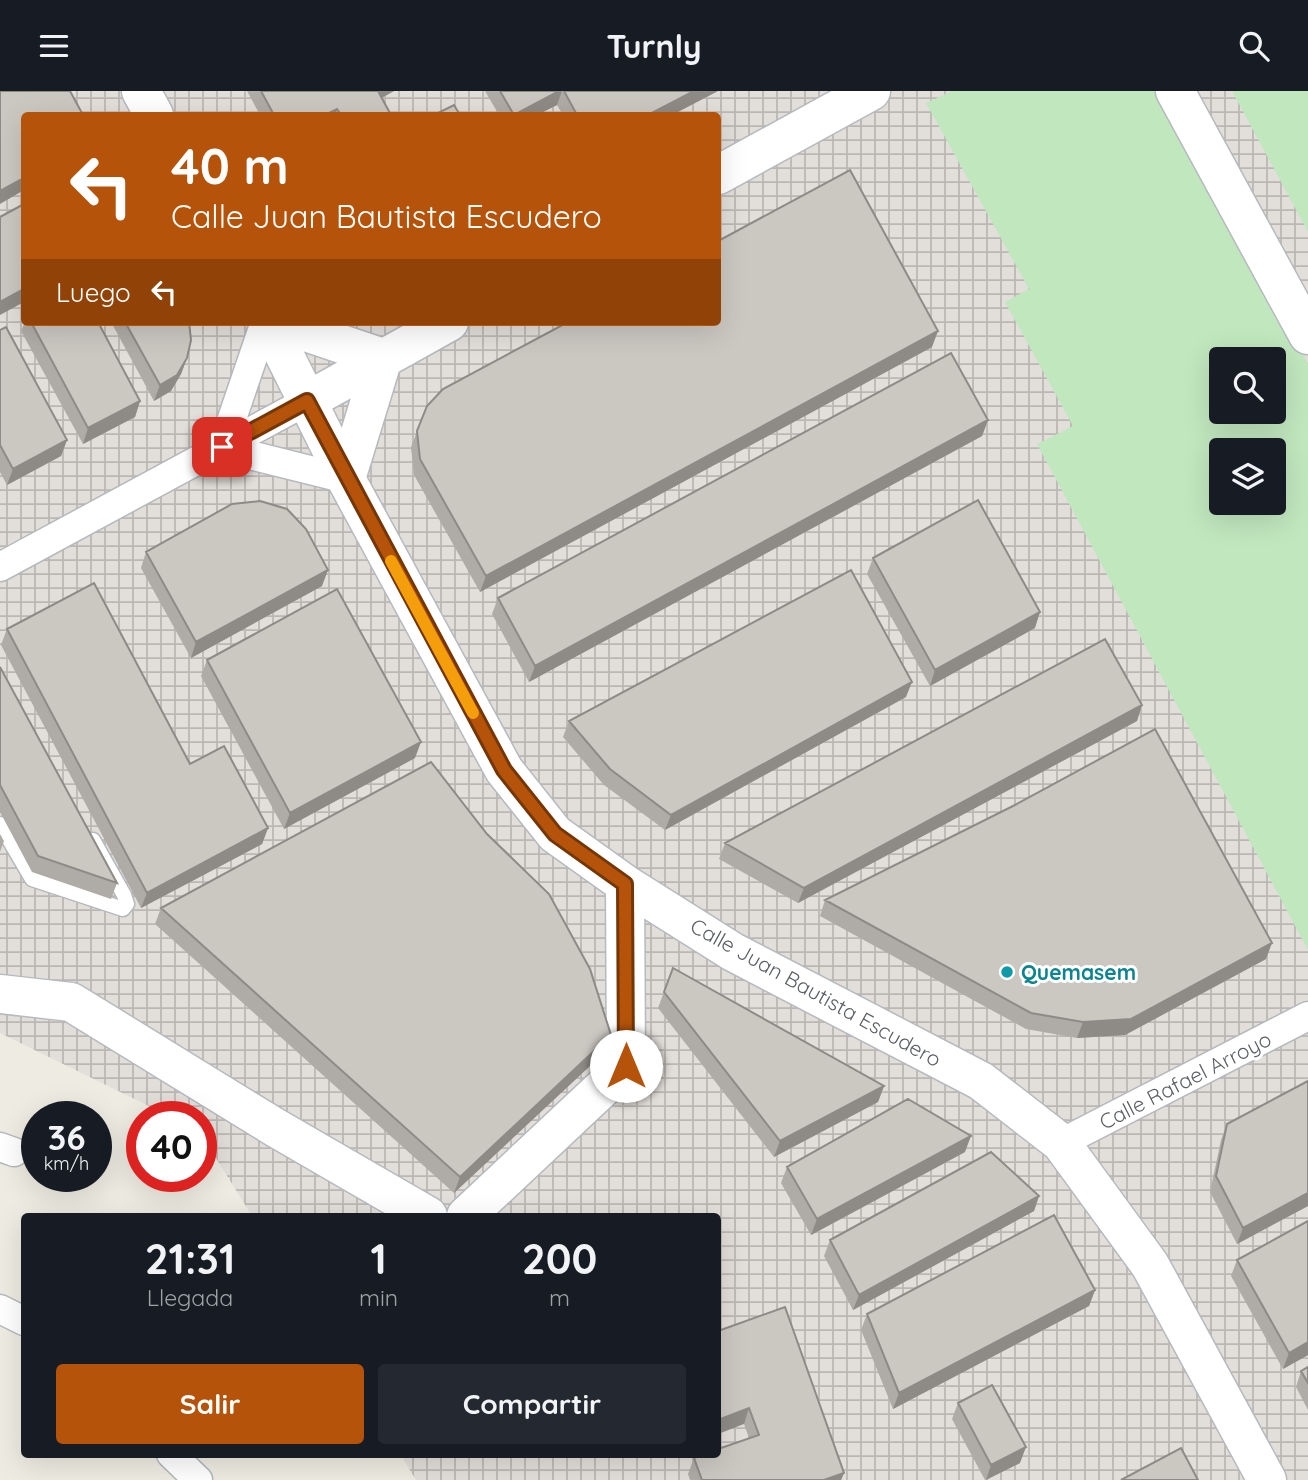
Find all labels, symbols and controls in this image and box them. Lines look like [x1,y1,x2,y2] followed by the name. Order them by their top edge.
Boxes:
[607,26,701,66] text: Turnly
[35,27,73,65] icon: menu
[1235,27,1273,65] icon: search
[171,135,289,196] text: 40 m
[56,140,147,231] icon: left
[171,196,602,236] text: Calle Juan Bautista Escudero
[145,273,183,311] icon: left
[56,276,131,309] text: Luego
[1209,347,1286,515] map controls
[1209,347,1286,424] button: search
[192,417,252,477] pin
[203,428,241,466] icon: arrive
[1209,438,1286,515] button: layers
[686,912,946,1072] street label: Calle Juan Bautista Escudero
[1021,959,1136,985] place label: Quemasem
[999,964,1015,980] marker: Quemasem
[1095,1025,1275,1135] street label: Calle Rafael Arroyo
[589,1029,663,1103] position arrow
[126,1101,217,1192] speed limit sign: 40
[47,1115,86,1159] text: 36
[44,1152,89,1175] text: km/h
[145,1232,235,1285] text: 21:31
[370,1232,387,1285] text: 1
[522,1232,597,1285] text: 200
[147,1283,233,1312] text: Llegada
[359,1283,398,1312] text: min
[549,1283,570,1312] text: m
[56,1364,364,1444] button: Salir
[378,1364,686,1444] button: Compartir

